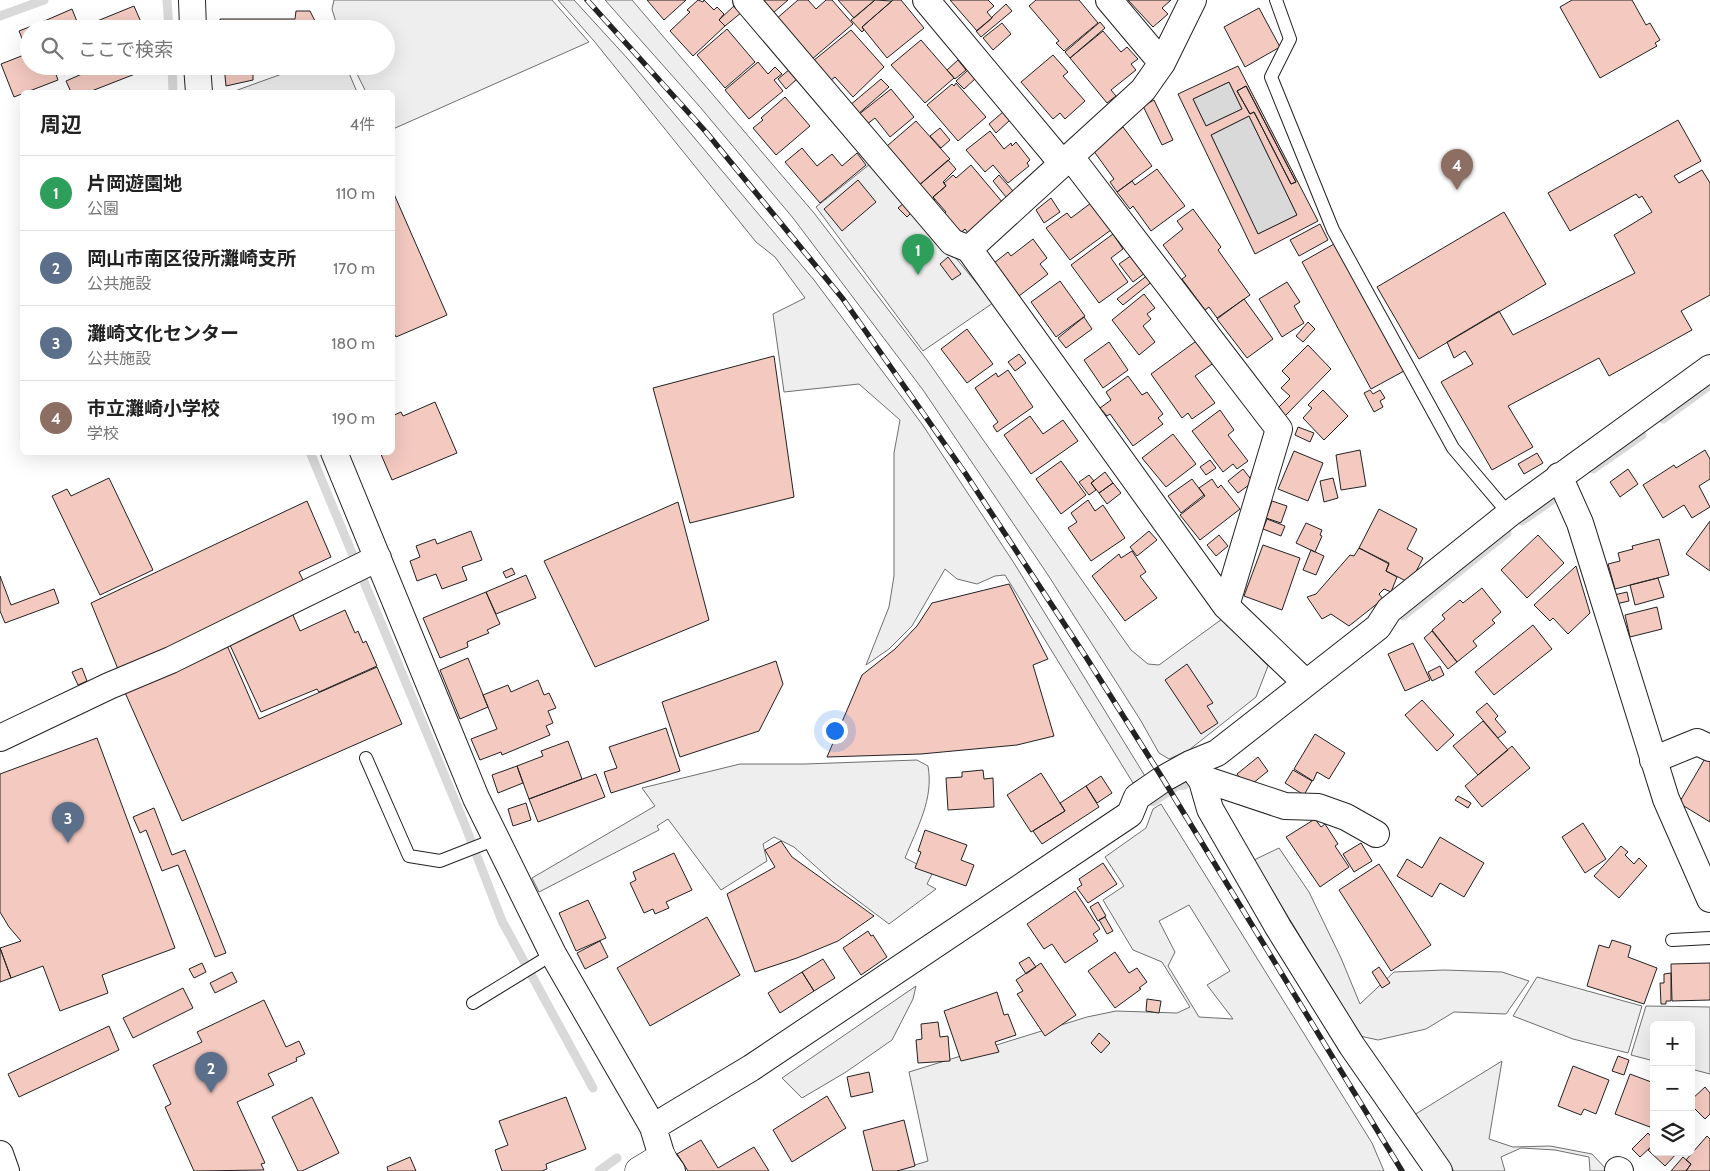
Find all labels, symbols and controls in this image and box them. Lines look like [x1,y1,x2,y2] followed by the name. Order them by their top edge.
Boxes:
[20,20,395,75] search box
[38,34,66,62] icon: search
[78,38,173,61] text: ここで検索
[40,112,82,137] text: 周辺
[350,115,375,134] text: 4件
[1441,149,1473,190] pin: 4
[87,172,182,195] text: 片岡遊園地
[53,184,59,203] text: 1
[336,184,375,203] text: 110 m
[87,199,119,218] text: 公園
[902,234,934,275] pin: 1
[87,247,296,270] text: 岡山市南区役所灘崎支所
[52,259,60,278] text: 2
[333,259,375,278] text: 170 m
[87,274,151,293] text: 公共施設
[87,322,239,345] text: 灘崎文化センター
[52,334,60,353] text: 3
[331,334,375,353] text: 180 m
[87,349,151,368] text: 公共施設
[87,397,220,420] text: 市立灘崎小学校
[51,409,61,428] text: 4
[332,409,375,428] text: 190 m
[87,424,119,443] text: 学校
[822,718,848,744] your location
[52,802,84,843] pin: 3
[1650,1021,1695,1156] map controls
[1650,1021,1695,1066] button: +
[195,1052,227,1093] pin: 2
[1650,1066,1695,1111] button: −
[1650,1111,1695,1156] button: layers

